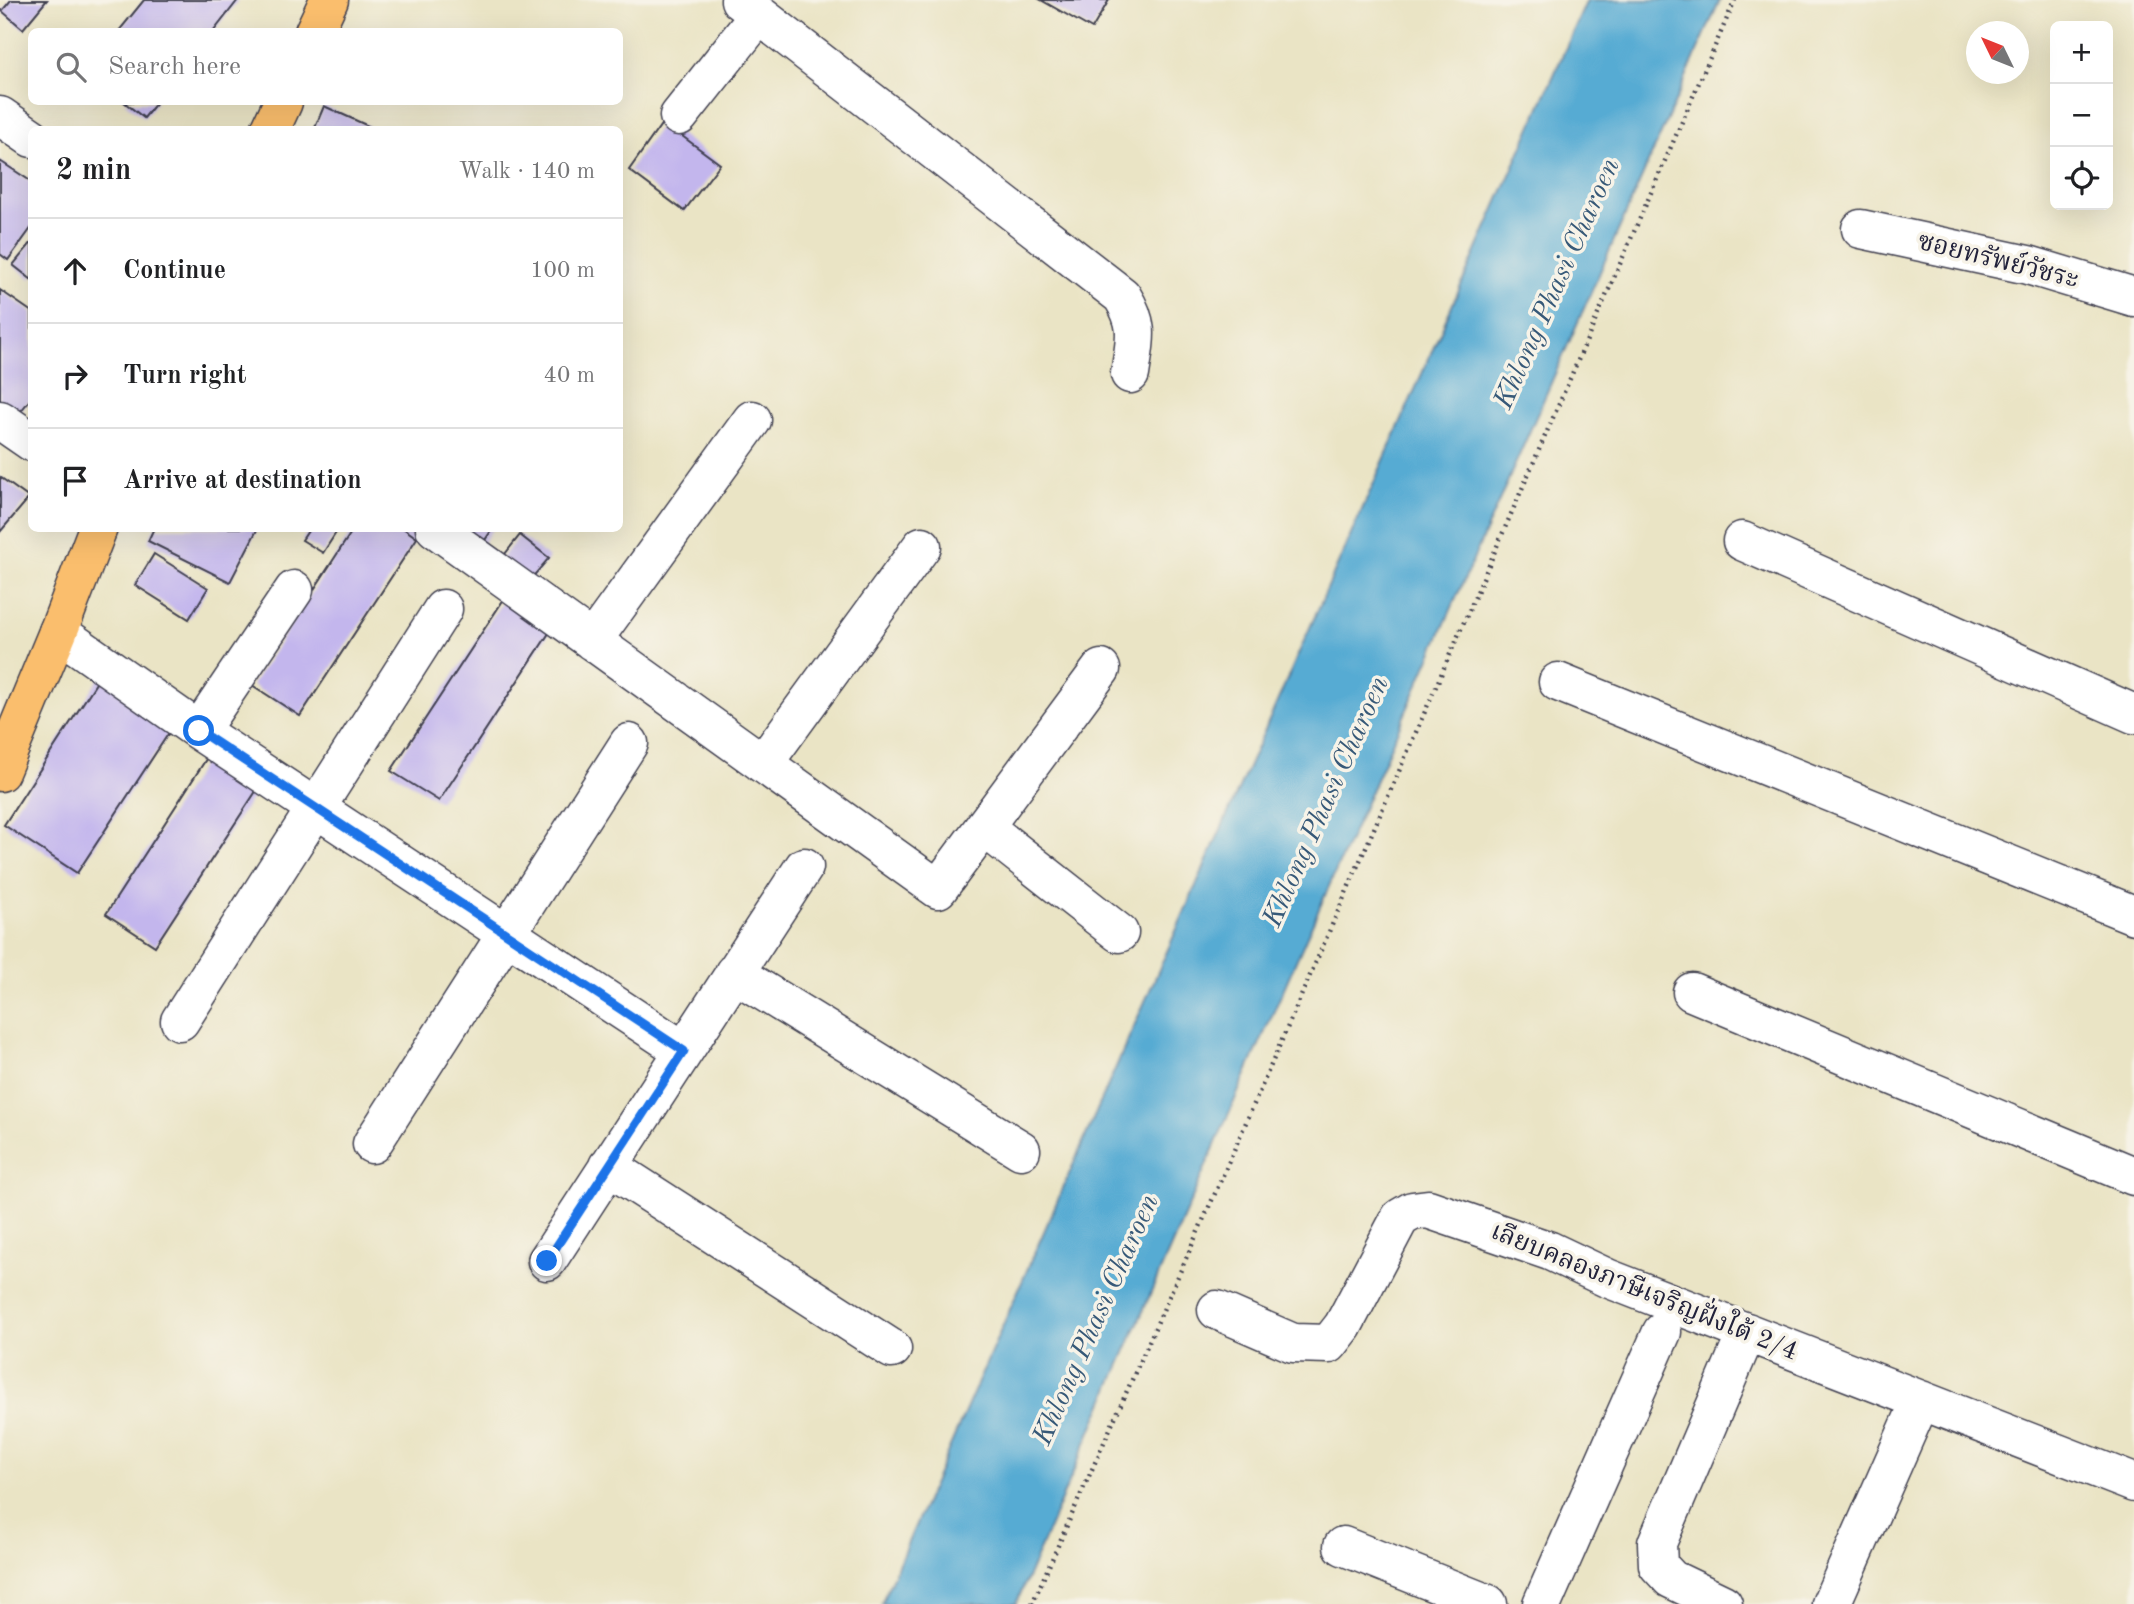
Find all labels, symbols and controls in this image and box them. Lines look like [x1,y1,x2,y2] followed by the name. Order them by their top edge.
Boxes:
[1966,21,2029,84] north arrow
[2050,21,2113,210] map controls
[2050,21,2113,84] button: +
[28,28,623,105] search box
[52,48,90,86] icon: search
[108,54,241,80] text: Search here
[2050,84,2113,147] button: −
[2050,147,2113,210] button: locate
[1490,154,1626,414] water label: Khlong Phasi Charoen
[56,156,131,186] text: 2 min
[459,160,595,183] text: Walk · 140 m
[1915,224,2082,294] street label: ซอยทรัพย์วัชระ
[56,252,94,290] icon: ahead
[123,258,226,284] text: Continue
[530,259,595,282] text: 100 m
[56,357,94,395] icon: right
[123,363,246,389] text: Turn right
[544,364,595,387] text: 40 m
[56,462,94,500] icon: arrive
[123,468,362,494] text: Arrive at destination
[1259,672,1395,932] water label: Khlong Phasi Charoen
[183,715,214,746] route start
[1029,1190,1165,1450] water label: Khlong Phasi Charoen
[1487,1211,1804,1366] street label: เลียบคลองภาษีเจริญฝั่งใต้ 2/4
[531,1245,562,1276] route end

